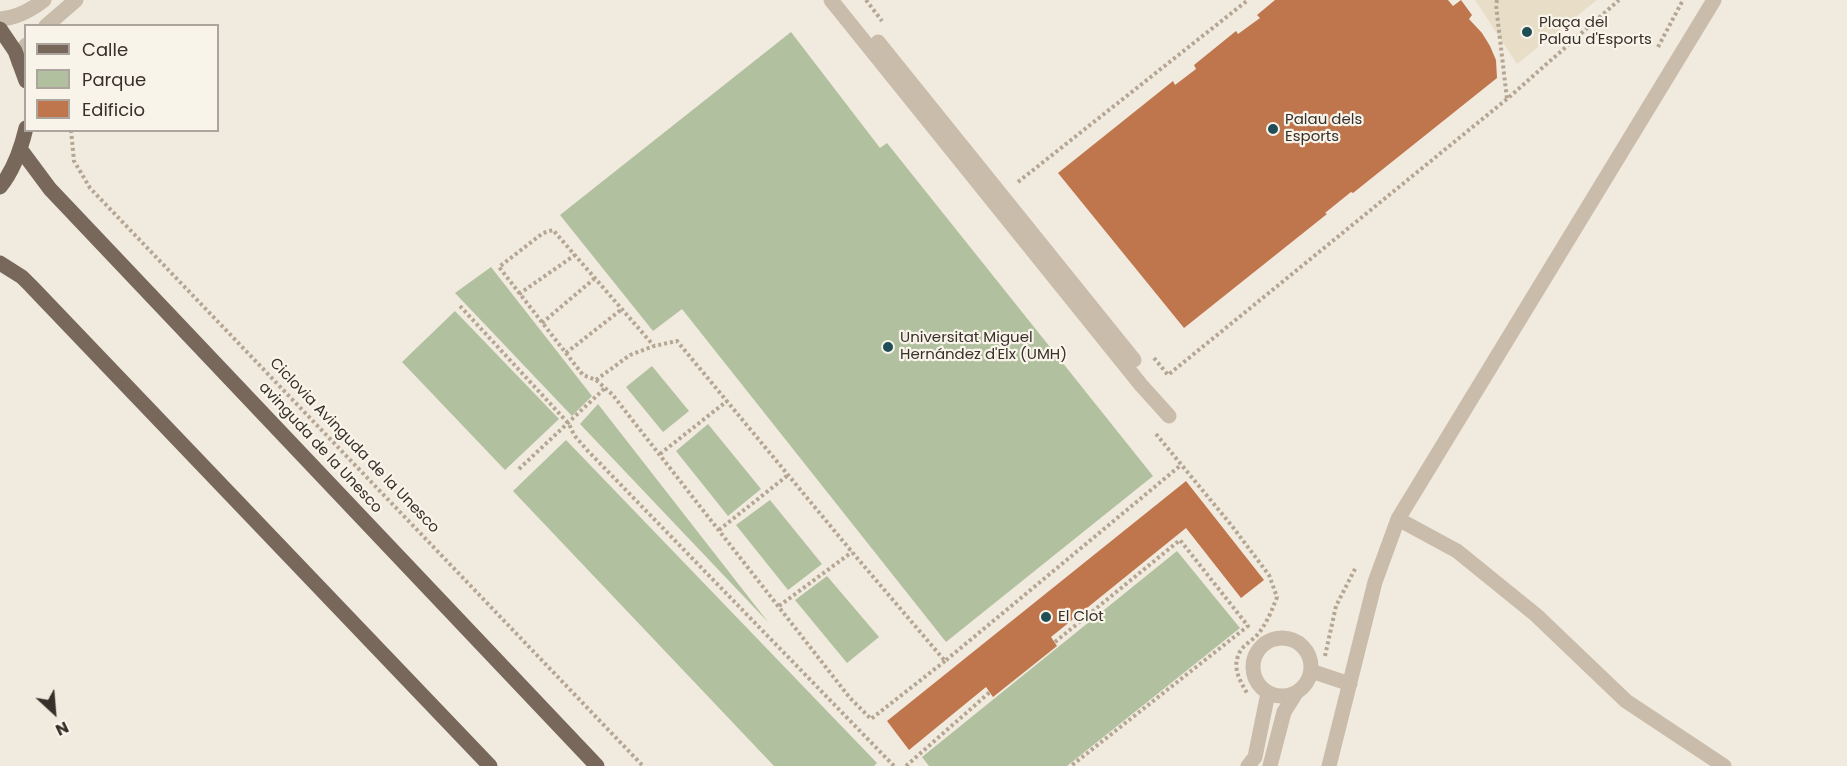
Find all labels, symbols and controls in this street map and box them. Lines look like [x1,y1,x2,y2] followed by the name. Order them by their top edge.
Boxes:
[1539,14,1652,49] place label: Plaça del Palau d'Esports
[24,24,219,132] legend
[1520,25,1534,39] marker: Plaça del Palau d'Esports
[82,37,128,62] text: Calle
[82,67,146,92] text: Parque
[82,97,145,122] text: Edificio
[1285,111,1362,146] place label: Palau dels Esports
[1266,122,1280,136] marker: Palau dels Esports
[900,329,1067,364] place label: Universitat Miguel Hernández d'Elx (UMH)
[881,340,895,354] marker: Universitat Miguel Hernández d'Elx (UMH)
[265,355,443,537] street label: Ciclovia Avinguda de la Unesco
[255,379,385,517] street label: avinguda de la Unesco
[1058,608,1104,626] place label: El Clot
[1039,610,1053,624] marker: El Clot
[24,682,84,742] north arrow
[52,716,73,742] text: N

